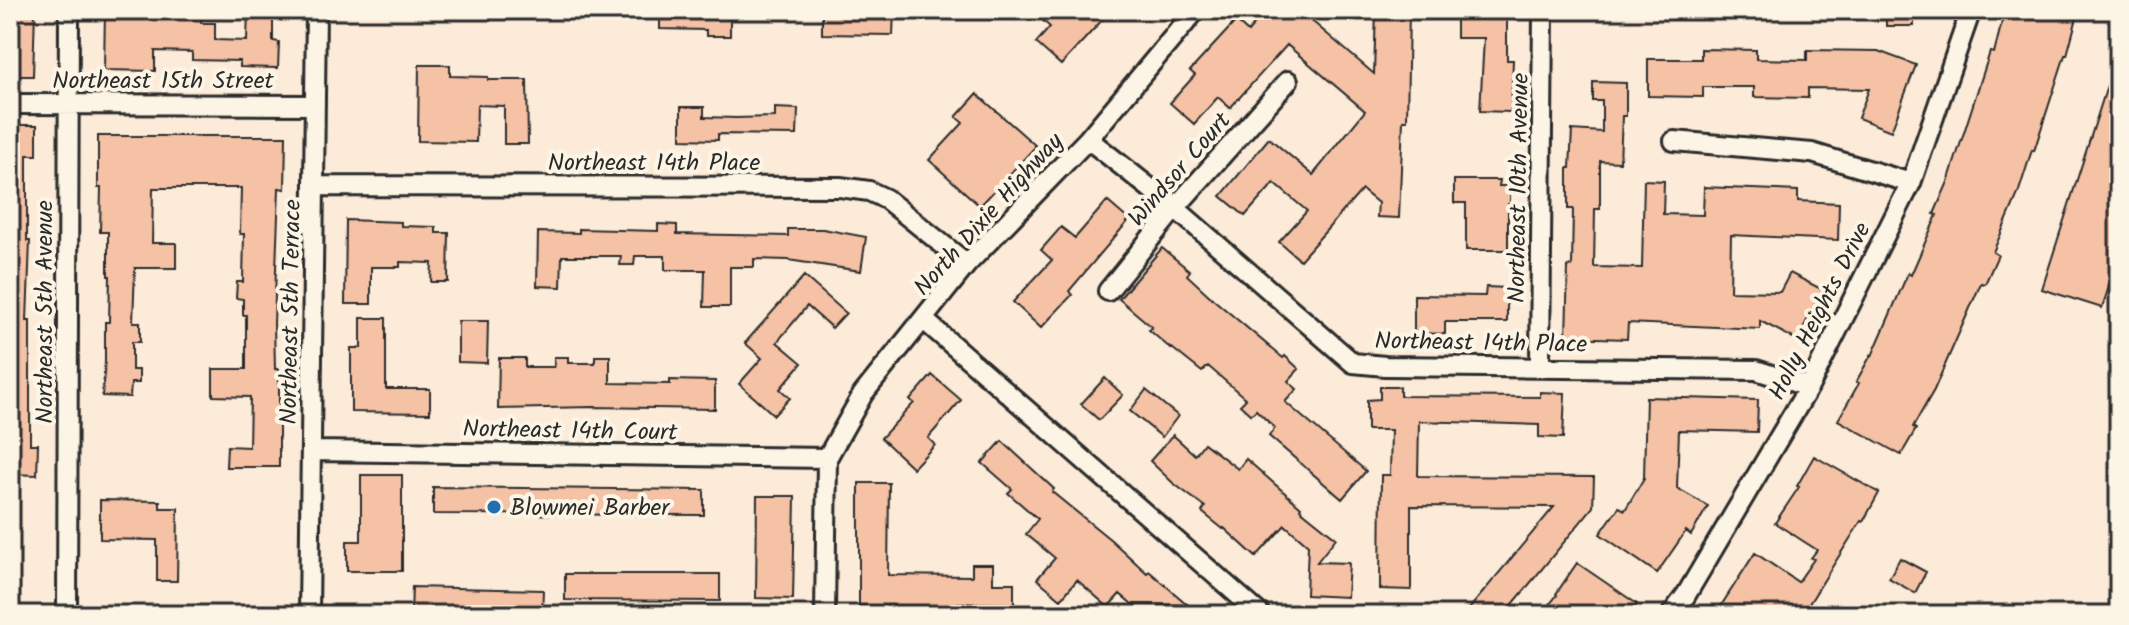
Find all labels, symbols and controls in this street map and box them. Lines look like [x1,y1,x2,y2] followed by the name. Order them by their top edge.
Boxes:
[52,62,274,101] street label: Northeast 15th Street
[1498,72,1541,304] street label: Northeast 10th Avenue
[1119,103,1242,236] street label: Windsor Court
[905,124,1074,306] street label: North Dixie Highway
[548,144,760,183] street label: Northeast 14th Place
[270,199,313,425] street label: Northeast 5th Terrace
[26,200,65,424] street label: Northeast 5th Avenue
[1759,215,1882,408] street label: Holly Heights Drive
[1374,322,1588,365] street label: Northeast 14th Place
[462,410,678,453] street label: Northeast 14th Court
[510,489,671,528] place label: Blowmei Barber
[485,498,503,516] marker: Blowmei Barber

